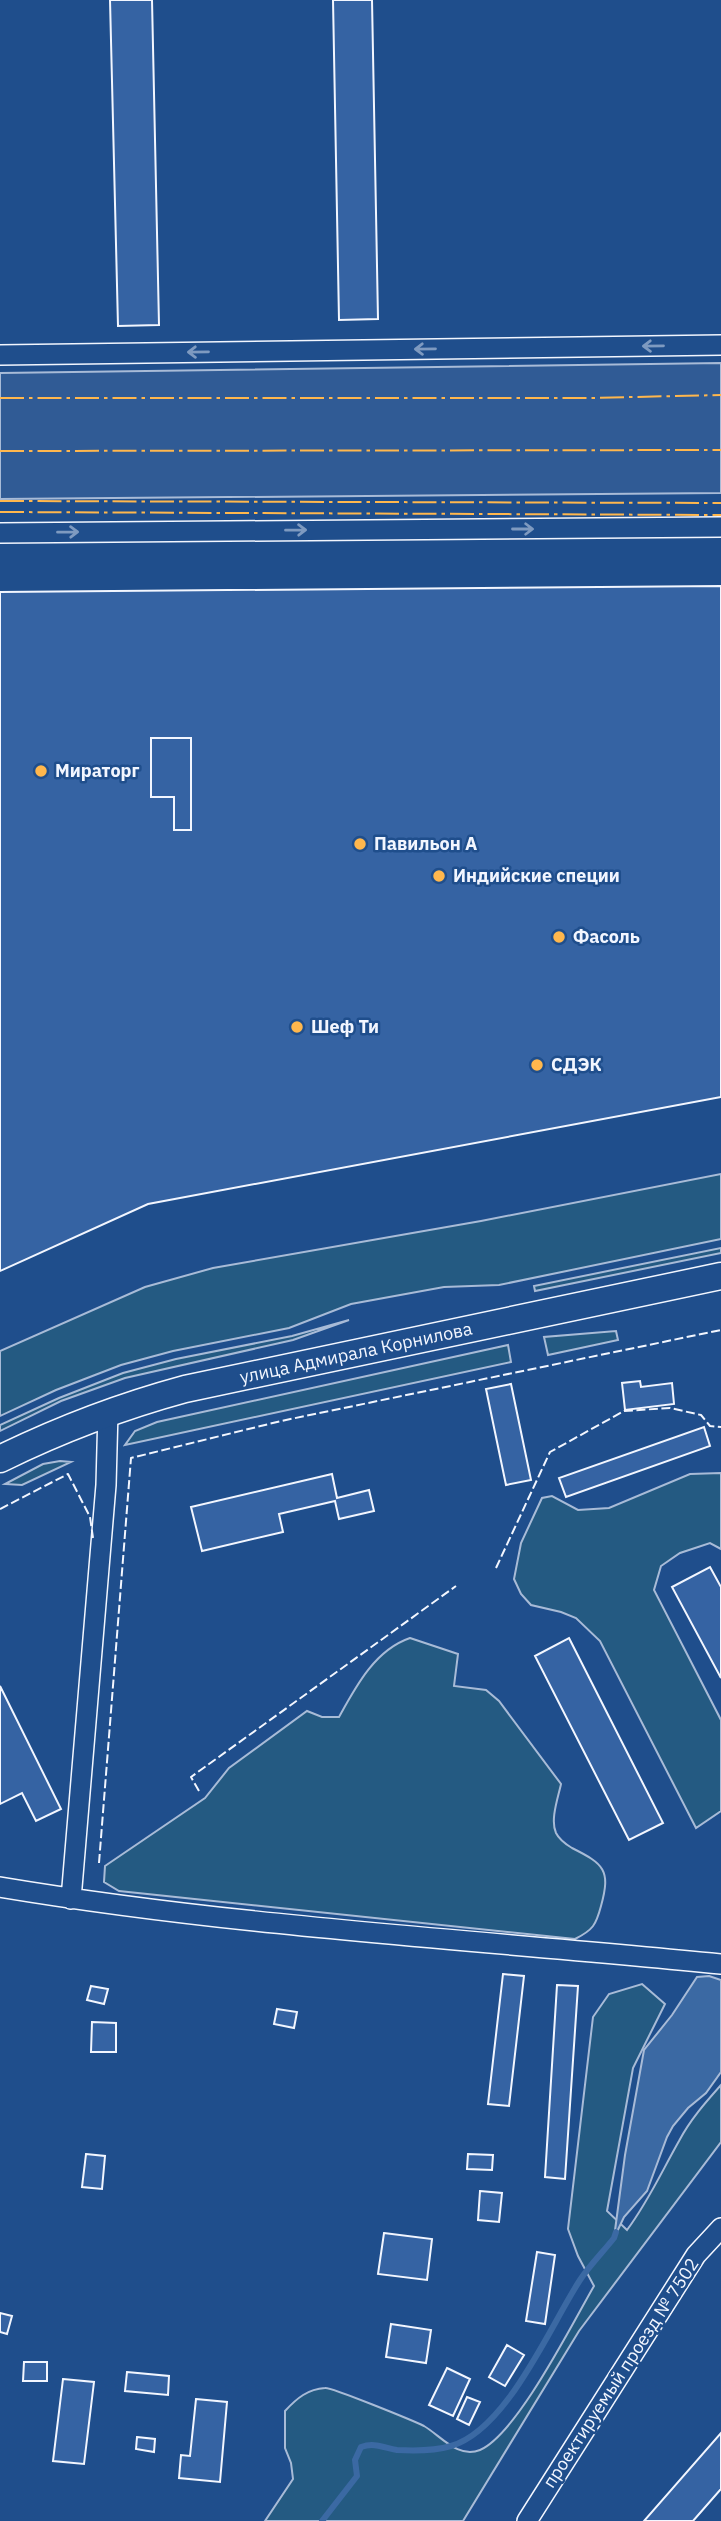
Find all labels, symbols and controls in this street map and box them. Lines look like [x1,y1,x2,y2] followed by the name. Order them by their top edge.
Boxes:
[642,339,665,352] one-way arrow
[414,342,437,356] one-way arrow
[187,345,210,359] one-way arrow
[511,522,534,536] one-way arrow
[284,523,307,537] one-way arrow
[56,525,79,539] one-way arrow
[55,759,139,782] place label: Мираторг
[33,763,49,779] marker: Мираторг
[374,832,477,855] place label: Павильон А
[352,836,368,852] marker: Павильон А
[453,864,620,887] place label: Индийские специи
[431,868,447,884] marker: Индийские специи
[573,925,640,948] place label: Фасоль
[551,929,567,945] marker: Фасоль
[311,1015,379,1038] place label: Шеф Ти
[289,1019,305,1035] marker: Шеф Ти
[551,1053,602,1076] place label: СДЭК
[529,1057,545,1073] marker: СДЭК
[238,1317,475,1388] street label: улица Адмирала Корнилова
[537,2253,704,2492] street label: проектируемый проезд № 7502

